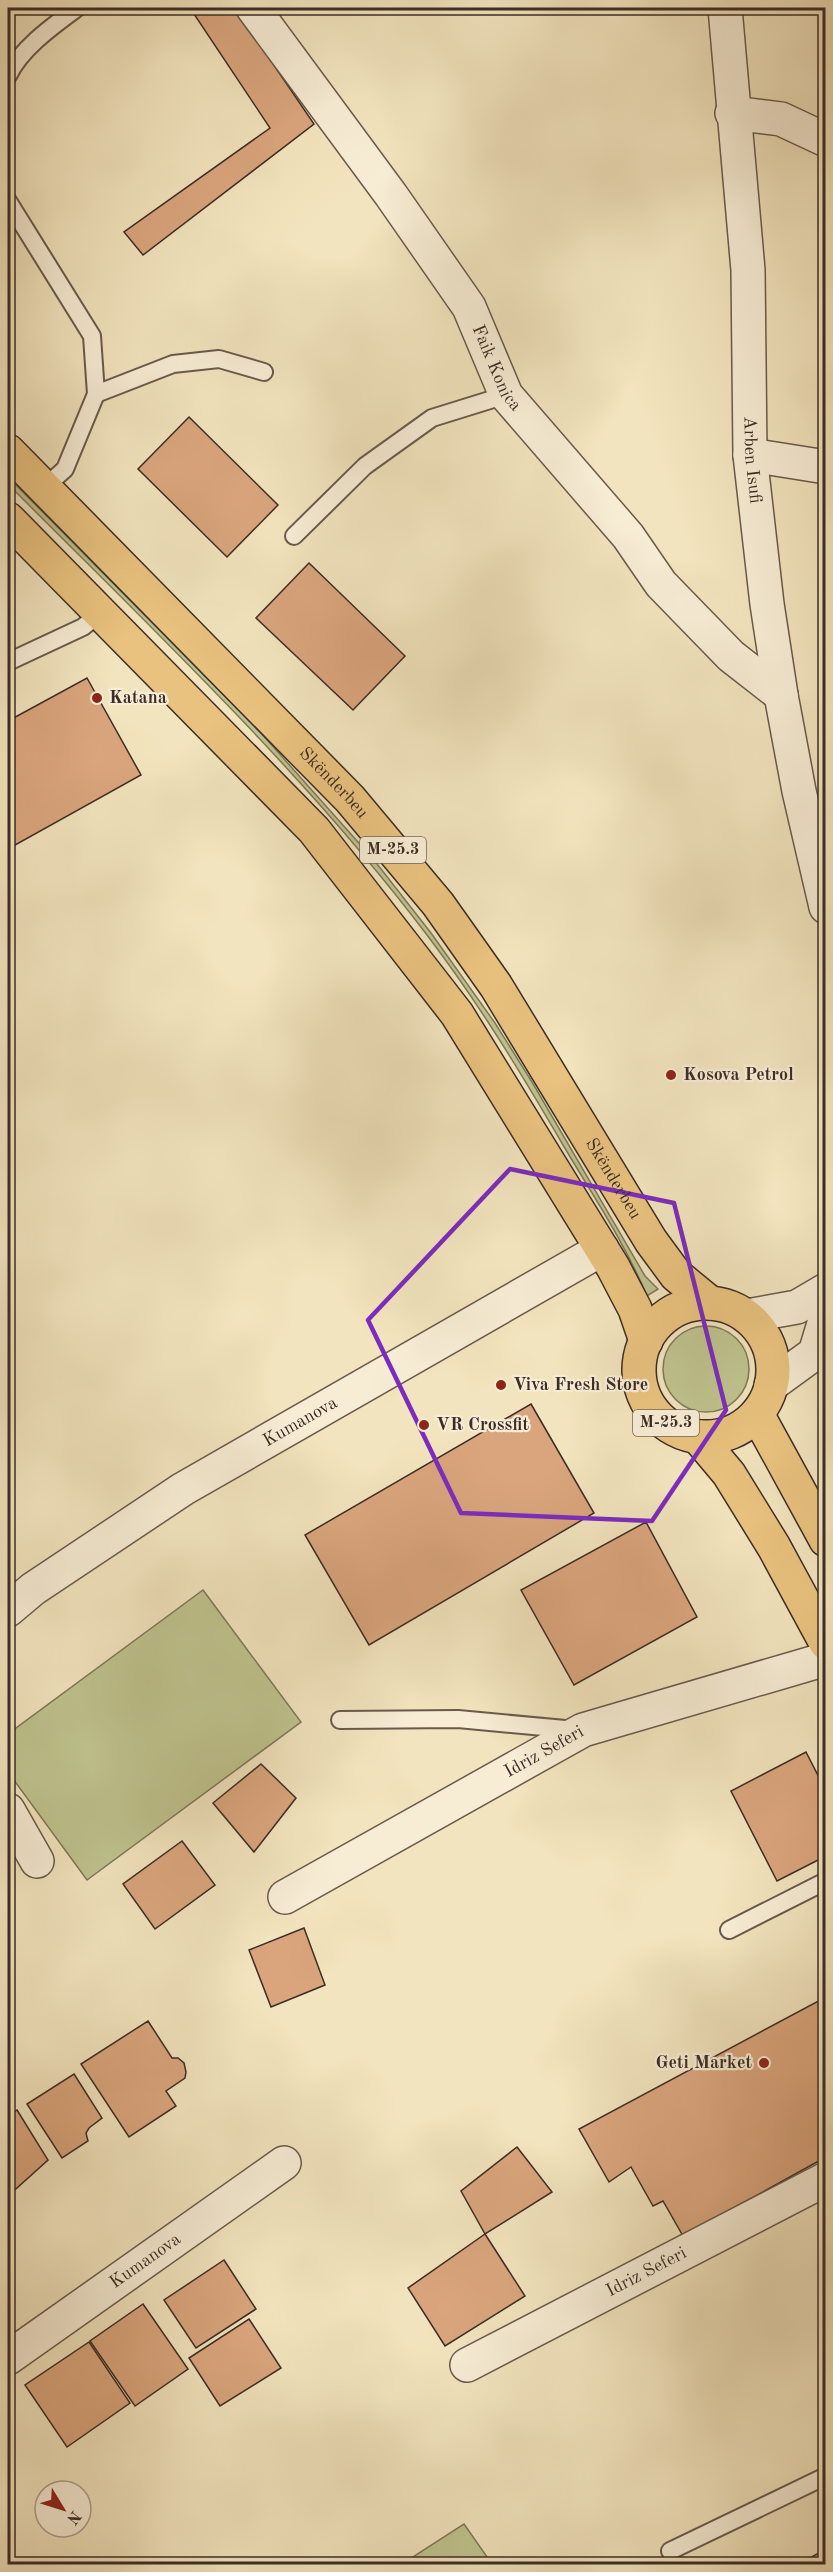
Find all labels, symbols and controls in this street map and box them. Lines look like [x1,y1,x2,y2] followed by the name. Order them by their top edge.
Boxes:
[469,322,525,415] street label: Faik Konica
[741,416,764,504] street label: Arben Isufi
[109,689,167,707] place label: Katana
[90,691,104,705] marker: Katana
[296,744,372,822] street label: Skënderbeu
[360,837,426,863] road number: M-25.3
[683,1066,794,1084] place label: Kosova Petrol
[664,1068,678,1082] marker: Kosova Petrol
[582,1135,645,1223] street label: Skënderbeu
[513,1376,648,1394] place label: Viva Fresh Store
[494,1378,508,1392] marker: Viva Fresh Store
[260,1394,340,1450] street label: Kumanova
[633,1410,699,1436] road number: M-25.3
[436,1416,529,1434] place label: VR Crossfit
[417,1418,431,1432] marker: VR Crossfit
[501,1722,587,1781] street label: Idriz Seferi
[656,2054,752,2072] place label: Geti Market
[757,2056,771,2070] marker: Geti Market
[106,2230,184,2292] street label: Kumanova
[603,2244,690,2300] street label: Idriz Seferi
[33,2479,93,2539] north arrow
[63,2507,83,2527] text: N

